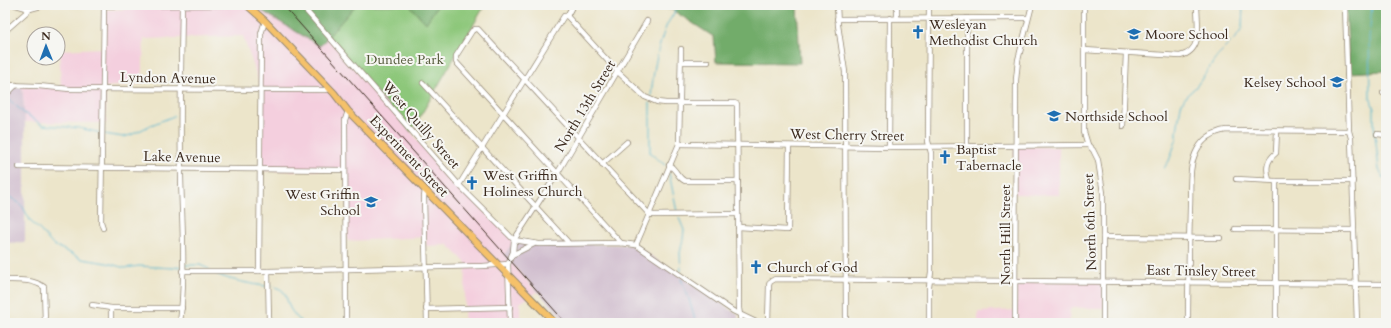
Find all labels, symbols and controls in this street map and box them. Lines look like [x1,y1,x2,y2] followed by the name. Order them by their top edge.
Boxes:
[928,15,1038,50] place label: Wesleyan Methodist Church
[910,24,926,40] church icon: Wesleyan Methodist Church
[1145,25,1229,44] place label: Moore School
[26,26,66,66] north arrow
[1126,26,1142,42] school or university icon: Moore School
[41,29,51,44] text: N
[366,50,444,69] park label: Dundee Park
[550,56,620,156] street label: North 13th Street
[120,68,216,88] street label: Lyndon Avenue
[1244,73,1326,92] place label: Kelsey School
[1329,74,1345,90] school or university icon: Kelsey School
[377,76,465,173] street label: West Quilly Street
[1065,107,1168,126] place label: Northside School
[1046,108,1062,124] school or university icon: Northside School
[365,111,453,201] street label: Experiment Street
[789,124,905,146] street label: West Cherry Street
[956,140,1022,175] place label: Baptist Tabernacle
[143,147,221,167] street label: Lake Avenue
[937,149,953,165] church icon: Baptist Tabernacle
[482,166,583,201] place label: West Griffin Holiness Church
[1079,173,1101,271] street label: North 6th Street
[464,175,480,191] church icon: West Griffin Holiness Church
[996,184,1015,285] street label: North Hill Street
[284,185,360,220] place label: West Griffin School
[363,194,379,210] school or university icon: West Griffin School
[767,258,858,277] place label: Church of God
[748,259,764,275] church icon: Church of God
[1146,261,1256,281] street label: East Tinsley Street

